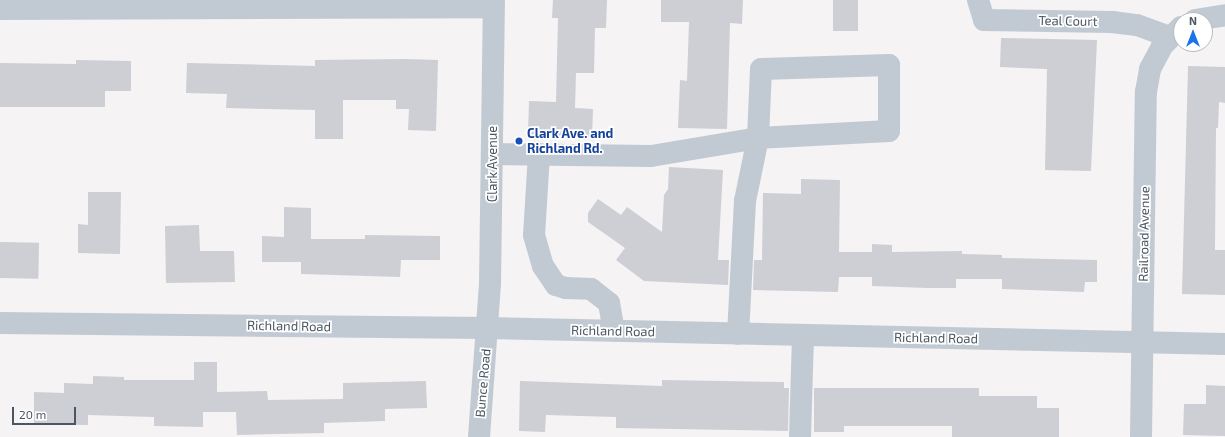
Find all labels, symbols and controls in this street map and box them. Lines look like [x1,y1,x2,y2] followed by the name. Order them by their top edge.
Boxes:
[1173,12,1213,52] north arrow
[1038,13,1098,29] street label: Teal Court
[1189,14,1197,27] text: N
[484,126,500,202] street label: Clark Avenue
[527,126,614,157] place label: Clark Ave. and Richland Rd.
[514,136,524,146] marker: Clark Ave. and Richland Rd.
[1135,186,1153,282] street label: Railroad Avenue
[247,317,331,335] street label: Richland Road
[571,322,655,340] street label: Richland Road
[894,329,978,347] street label: Richland Road
[472,348,494,418] street label: Bunce Road
[14,399,78,425] scale bar
[19,407,46,421] text: 20 m

